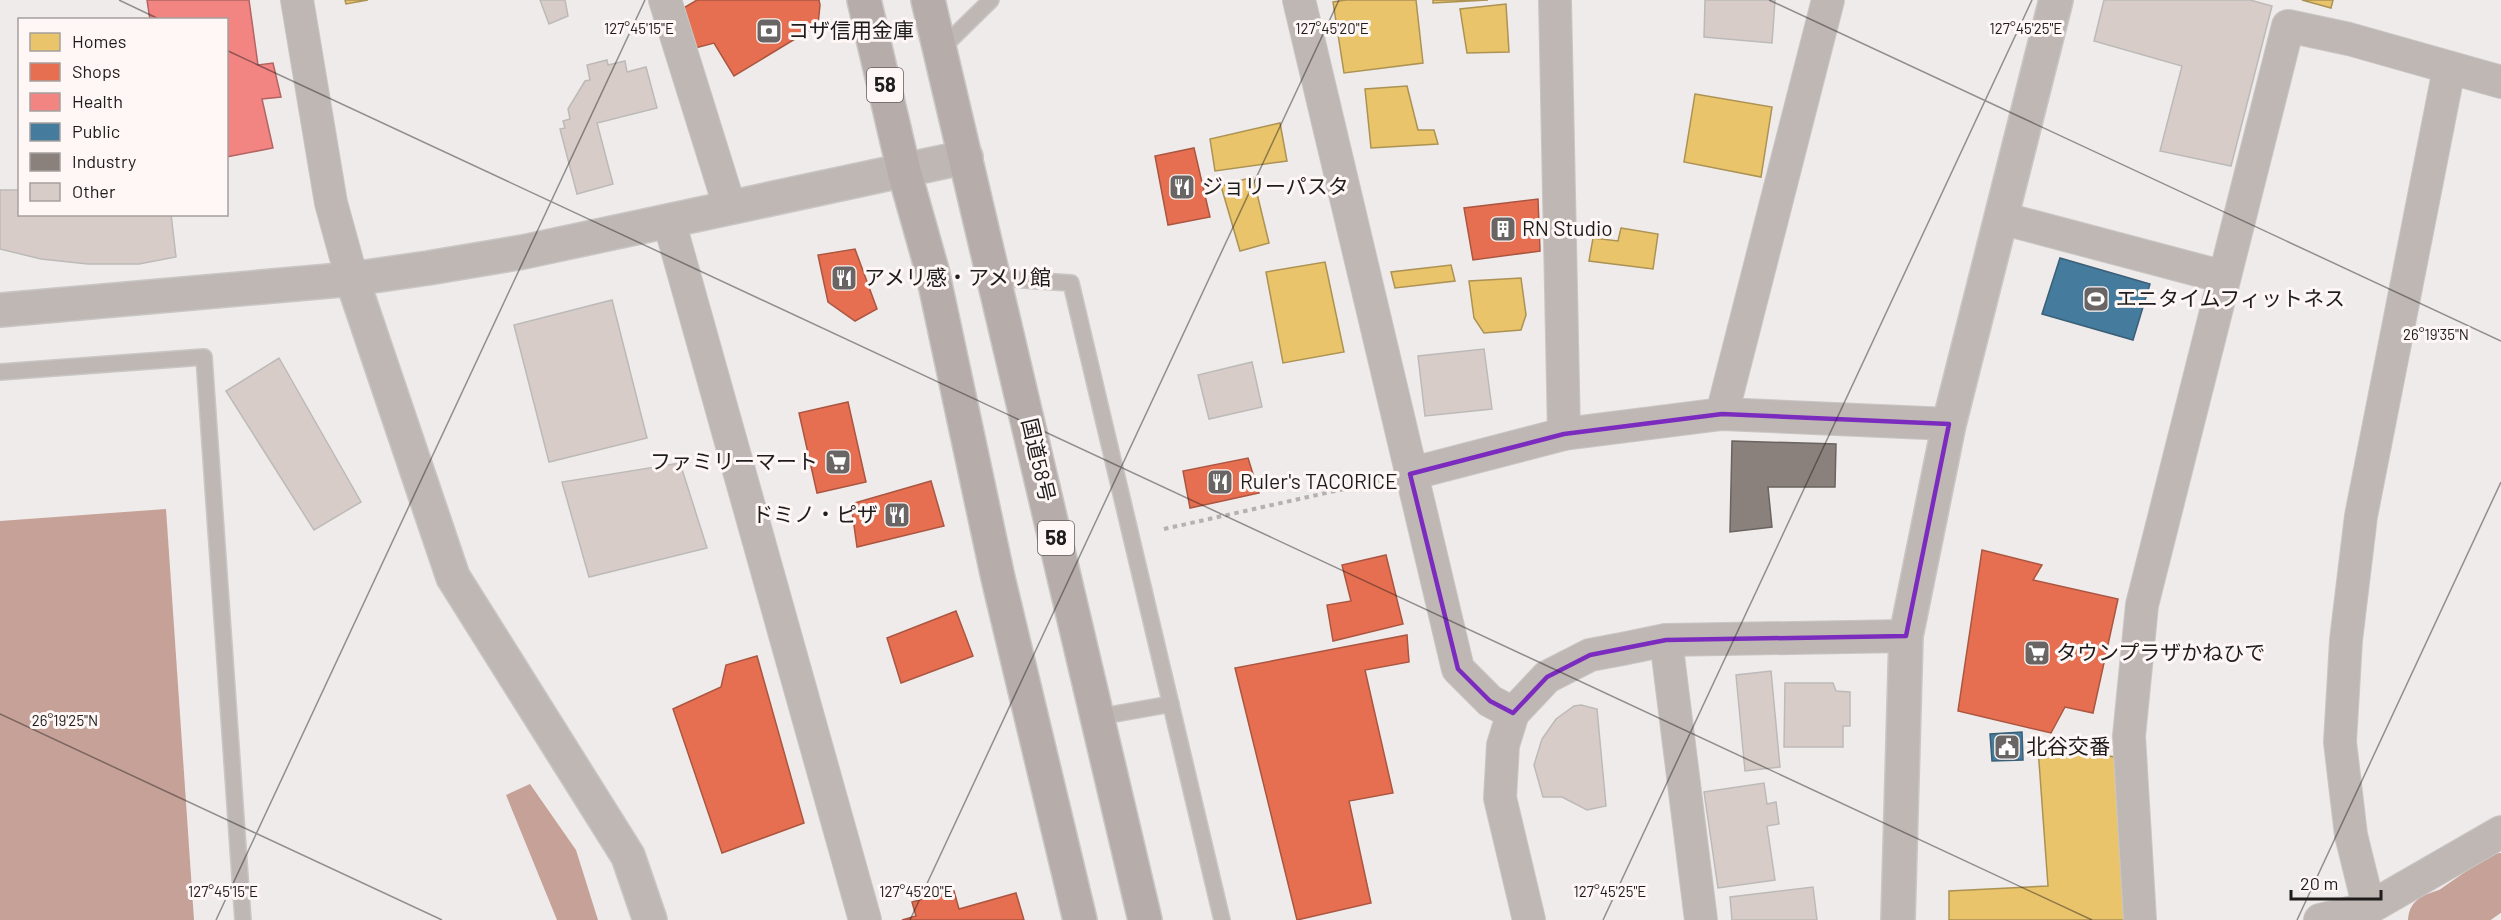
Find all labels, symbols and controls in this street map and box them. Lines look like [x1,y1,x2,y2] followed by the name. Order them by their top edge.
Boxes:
[754,16,784,46] bank icon: コザ信用金庫
[788,17,914,42] place label: コザ信用金庫
[18,18,228,216] legend
[604,19,674,37] text: 127°45'15"E
[1295,19,1369,37] text: 127°45'20"E
[1990,19,2062,37] text: 127°45'25"E
[72,30,126,52] text: Homes
[72,60,121,82] text: Shops
[867,68,903,102] road number: 58
[72,90,123,112] text: Health
[72,120,120,142] text: Public
[72,150,136,172] text: Industry
[1167,172,1197,202] restaurant icon: ジョリーパスタ
[1202,173,1349,198] place label: ジョリーパスタ
[72,180,116,202] text: Other
[1488,214,1518,244] building icon: RN Studio
[1522,215,1613,240] place label: RN Studio
[829,263,859,293] restaurant icon: アメリ感・アメリ館
[864,264,1051,289] place label: アメリ感・アメリ館
[2081,284,2111,314] sports icon: エニタイムフィットネス
[2116,285,2345,310] place label: エニタイムフィットネス
[2403,325,2469,343] text: 26°19'35"N
[1018,416,1061,504] street label: 国道58号
[823,447,853,477] supermarket icon: ファミリーマート
[650,448,818,473] place label: ファミリーマート
[1205,467,1235,497] restaurant icon: Ruler's TACORICE
[1240,468,1398,493] place label: Ruler's TACORICE
[882,500,912,530] restaurant icon: ドミノ・ピザ
[752,501,878,526] place label: ドミノ・ピザ
[1038,521,1074,555] road number: 58
[2022,638,2052,668] supermarket icon: タウンプラザかねひで
[2056,639,2265,664] place label: タウンプラザかねひで
[32,711,98,729] text: 26°19'25"N
[1992,732,2022,762] public building icon: 北谷交番
[2026,733,2110,758] place label: 北谷交番
[2291,863,2381,901] scale bar
[2300,872,2338,894] text: 20 m
[188,882,258,900] text: 127°45'15"E
[879,882,953,900] text: 127°45'20"E
[1574,882,1646,900] text: 127°45'25"E

